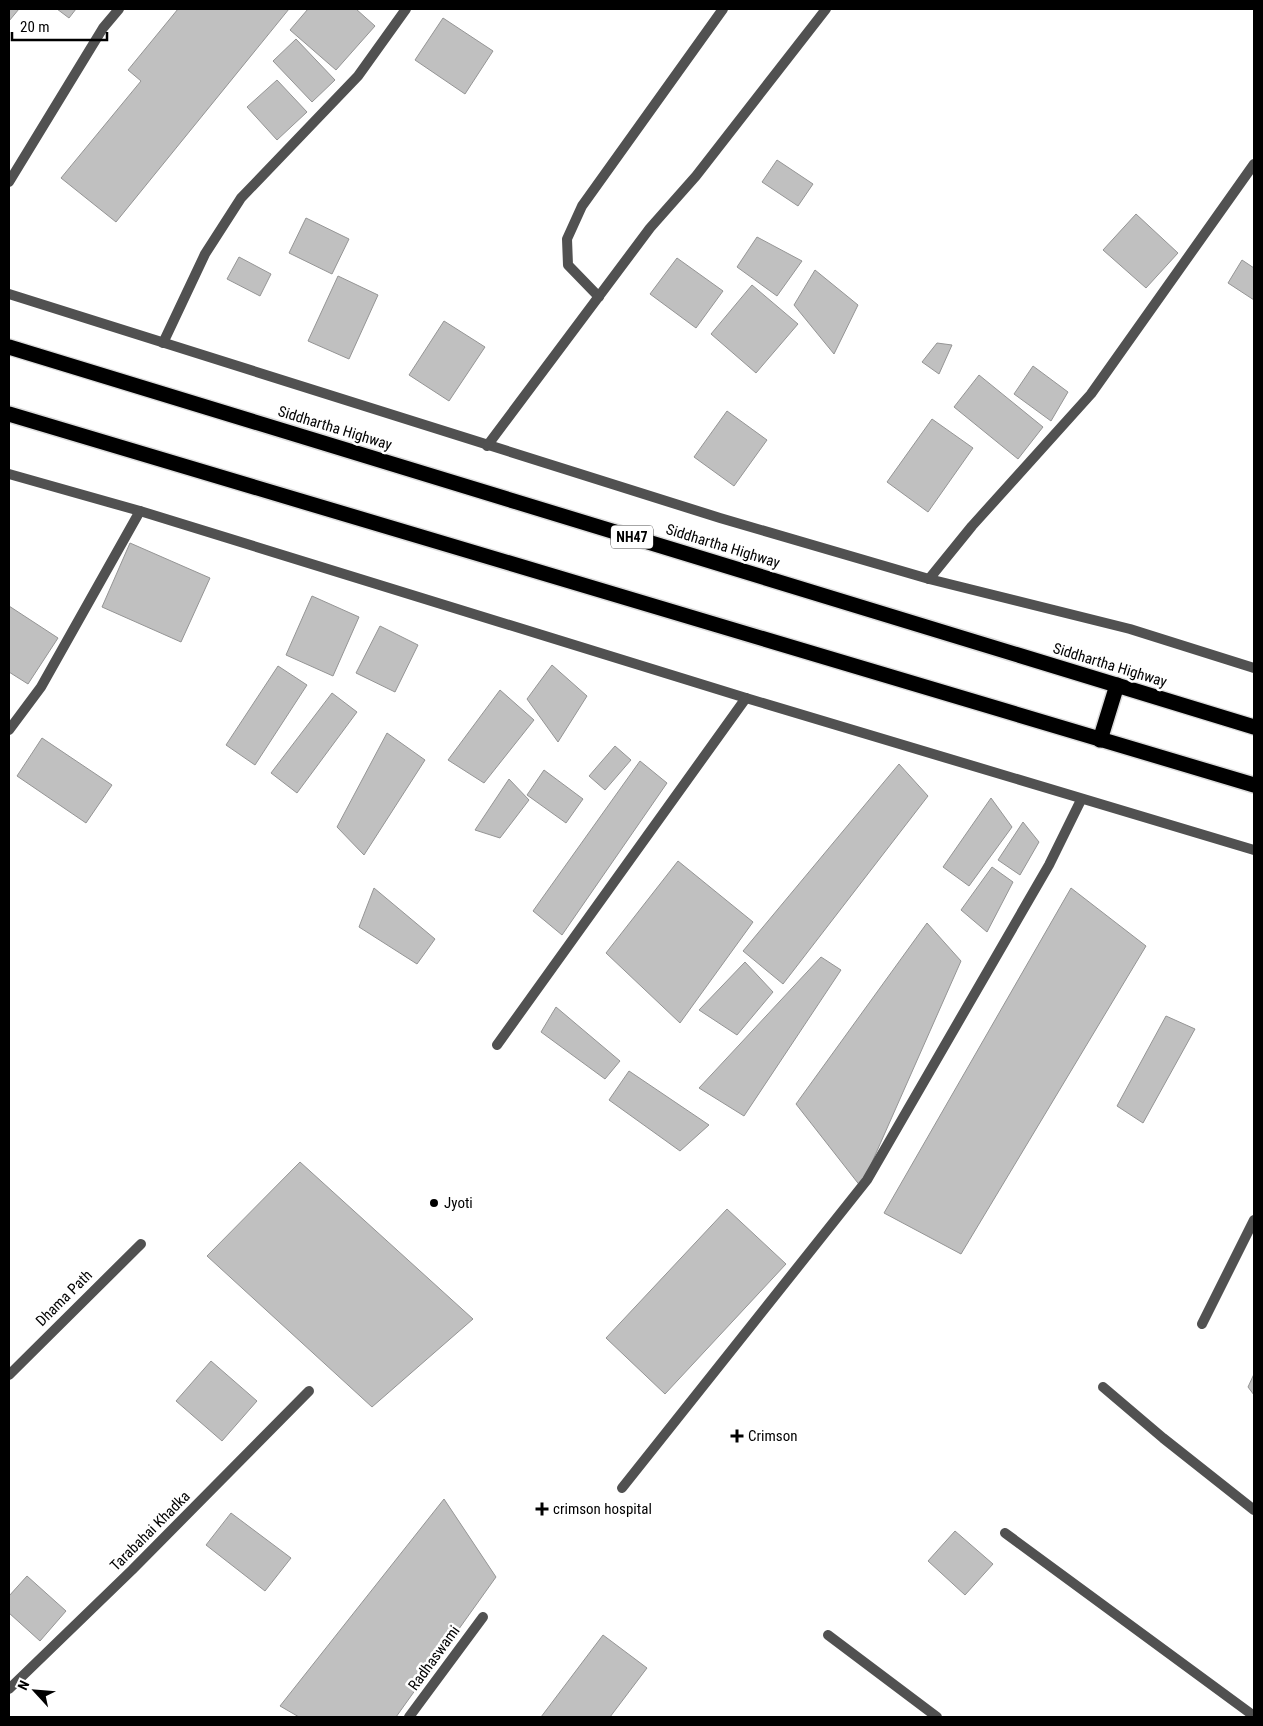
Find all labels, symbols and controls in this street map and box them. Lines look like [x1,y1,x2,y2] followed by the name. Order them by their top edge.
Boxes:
[12,10,108,42] scale bar
[20,18,50,36] text: 20 m
[276,402,394,454] street label: Siddhartha Highway
[664,520,782,572] street label: Siddhartha Highway
[611,526,653,548] road number: NH47
[1051,639,1169,691] street label: Siddhartha Highway
[444,1194,473,1212] place label: Jyoti
[428,1197,440,1209] marker: Jyoti
[32,1266,96,1330] street label: Dhama Path
[748,1427,797,1445] place label: Crimson
[730,1429,744,1443] marker: Crimson
[106,1487,194,1575] street label: Tarabahai Khadka
[553,1500,652,1518] place label: crimson hospital
[535,1502,549,1516] marker: crimson hospital
[405,1622,463,1694] street label: Radhaswami
[10,1666,60,1716] north arrow
[14,1678,32,1693] text: N

